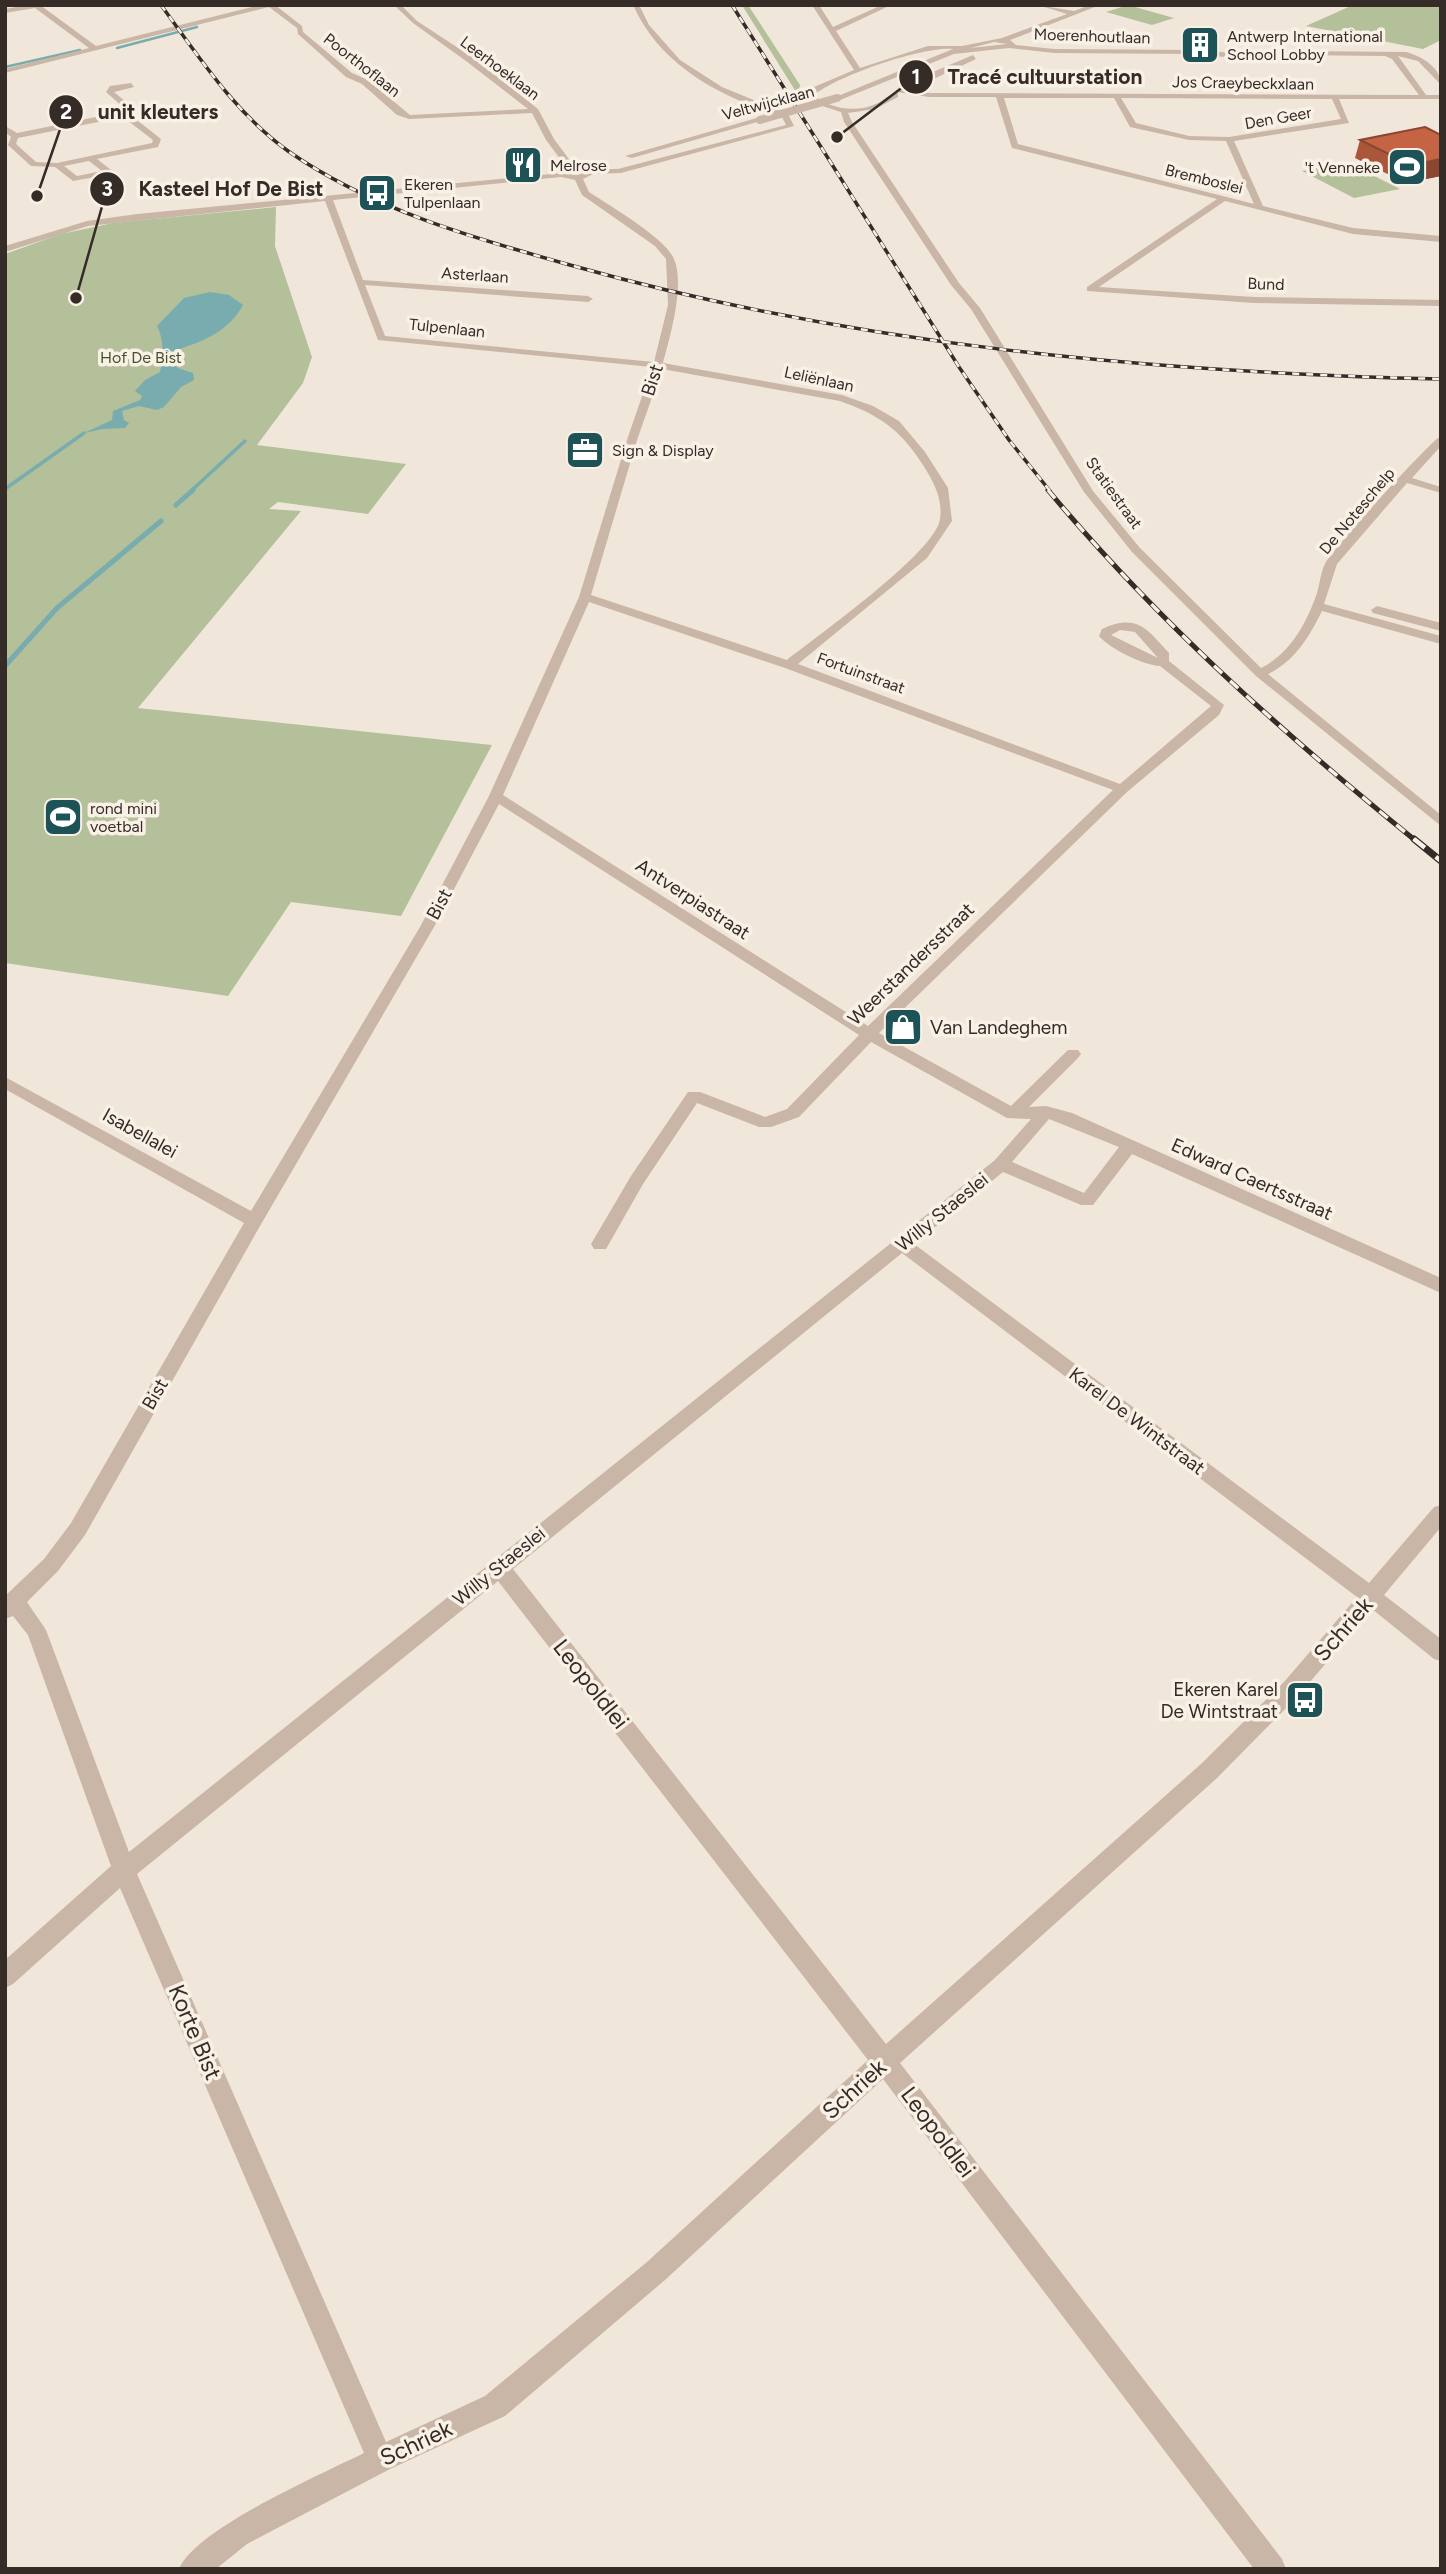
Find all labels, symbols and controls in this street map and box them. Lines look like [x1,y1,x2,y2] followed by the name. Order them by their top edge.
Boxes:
[1033,24,1151,48] street label: Moerenhoutlaan
[1179,24,1221,66] building icon: Antwerp International School Lobby
[1227,27,1383,64] place label: Antwerp International School Lobby
[320,29,404,101] street label: Poorthoflaan
[456,32,544,104] street label: Leerhoeklaan
[899,56,1157,98] callout: Tracé cultuurstation
[912,64,920,89] text: 1
[948,64,1142,89] text: Tracé cultuurstation
[1172,72,1314,94] street label: Jos Craeybeckxlaan
[720,82,816,124] street label: Veltwijcklaan
[49,91,232,133] callout: unit kleuters
[60,99,72,124] text: 2
[98,99,218,124] text: unit kleuters
[1243,103,1314,133] street label: Den Geer
[502,144,544,186] restaurant icon: Melrose
[1386,146,1428,188] sports icon: 't Venneke
[550,156,607,175] place label: Melrose
[1305,158,1380,177] place label: 't Venneke
[1163,160,1245,198] street label: Bremboslei
[89,168,337,210] callout: Kasteel Hof De Bist
[356,172,398,214] bus stop icon: Ekeren Tulpenlaan
[404,175,480,212] place label: Ekeren Tulpenlaan
[101,176,113,201] text: 3
[138,176,324,201] text: Kasteel Hof De Bist
[441,263,509,287] street label: Asterlaan
[1247,274,1285,294] street label: Bund
[408,315,486,341] street label: Tulpenlaan
[100,348,182,367] park label: Hof De Bist
[636,361,668,399] street label: Bist
[782,362,856,396] street label: Leliënlaan
[564,429,606,471] office icon: Sign & Display
[612,441,714,460] place label: Sign & Display
[1082,454,1146,532] street label: Statiestraat
[1315,464,1399,558] street label: De Noteschelp
[814,648,908,698] street label: Fortuinstraat
[42,796,84,838] sports icon: rond mini voetbal
[90,799,157,836] place label: rond mini voetbal
[632,854,754,944] street label: Antverpiastraat
[421,884,457,924] street label: Bist
[843,898,979,1030] street label: Weerstandersstraat
[882,1006,924,1048] shop icon: Van Landeghem
[930,1016,1067,1039] place label: Van Landeghem
[98,1103,182,1163] street label: Isabellalei
[1168,1133,1336,1225] street label: Edward Caertsstraat
[891,1168,993,1256] street label: Willy Staeslei
[1064,1362,1210,1480] street label: Karel De Wintstraat
[137,1374,173,1414] street label: Bist
[448,1522,550,1610] street label: Willy Staeslei
[1307,1590,1379,1667] street label: Schriek
[547,1633,635,1735] street label: Leopoldlei
[1160,1678,1278,1723] place label: Ekeren Karel De Wintstraat
[1284,1679,1326,1721] bus stop icon: Ekeren Karel De Wintstraat
[162,1980,228,2084] street label: Korte Bist
[816,2053,892,2125] street label: Schriek
[895,2081,981,2183] street label: Leopoldlei
[376,2414,457,2472] street label: Schriek

